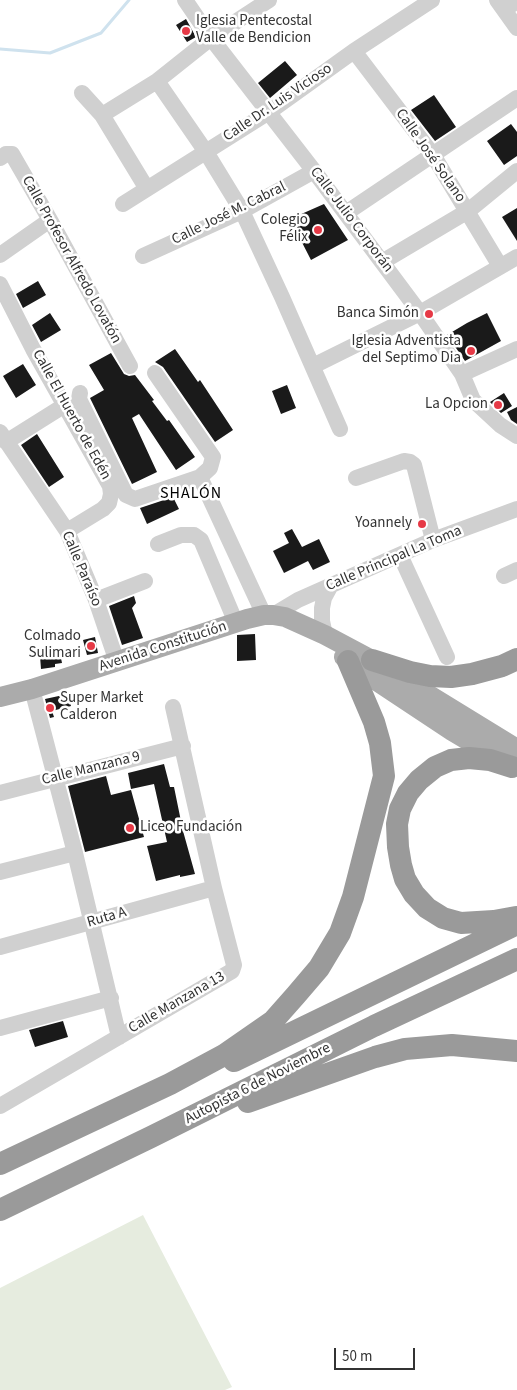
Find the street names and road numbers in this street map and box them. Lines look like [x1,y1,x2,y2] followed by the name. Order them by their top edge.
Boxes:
[220,60,336,146] street label: Calle Dr. Luis Vicioso
[391,106,469,206] street label: Calle José Solano
[306,164,396,276] street label: Calle Julio Corporán
[17,173,125,347] street label: Calle Profesor Alfredo Lovatón
[169,179,289,249] street label: Calle José M. Cabral
[28,347,114,483] street label: Calle El Huerto de Edén
[323,522,465,596] street label: Calle Principal La Toma
[57,529,105,609] street label: Calle Paraíso
[97,618,229,676] street label: Avenida Constitución
[40,748,142,790] street label: Calle Manzana 9
[85,904,129,932] street label: Ruta A
[126,968,228,1038] street label: Calle Manzana 13
[182,1039,334,1129] street label: Autopista 6 de Noviembre

